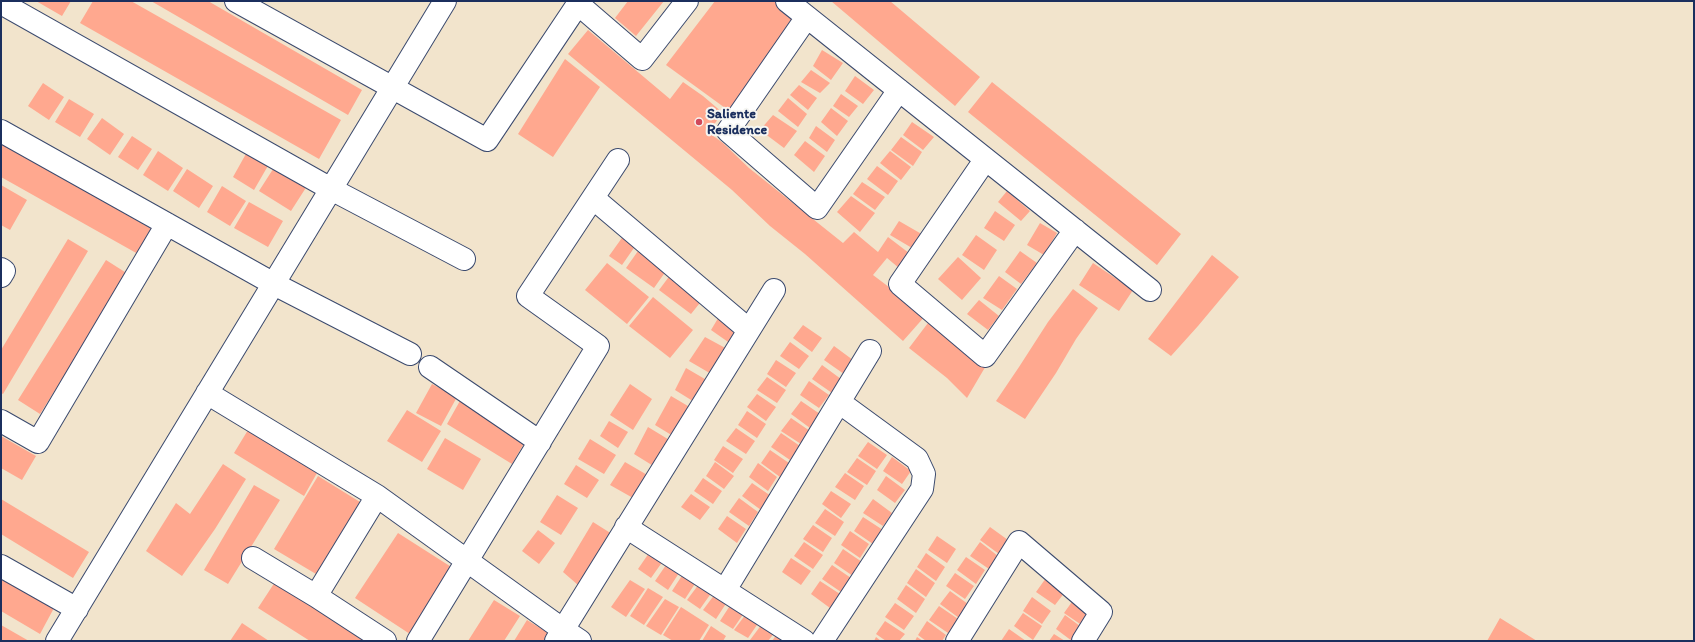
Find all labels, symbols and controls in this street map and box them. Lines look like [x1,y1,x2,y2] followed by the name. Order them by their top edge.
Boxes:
[707,106,767,138] place label: Saliente Residence
[694,117,704,127] marker: Saliente Residence

